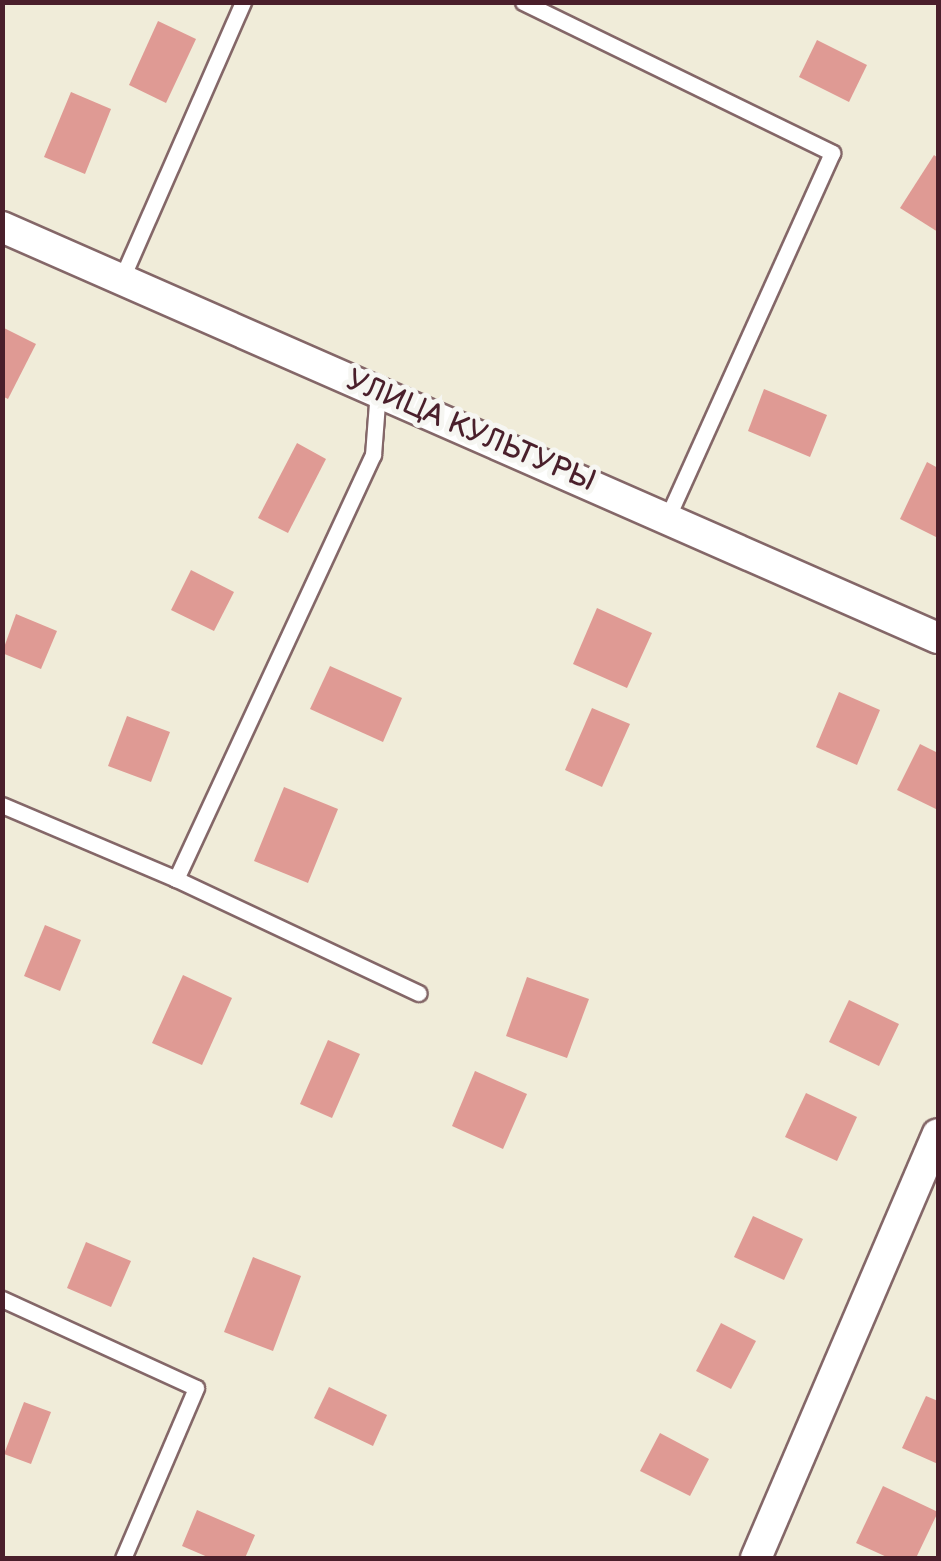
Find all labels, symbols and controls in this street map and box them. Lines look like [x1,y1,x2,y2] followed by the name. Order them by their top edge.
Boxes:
[341,362,601,500] street label: УЛИЦА КУЛЬТУРЫ

